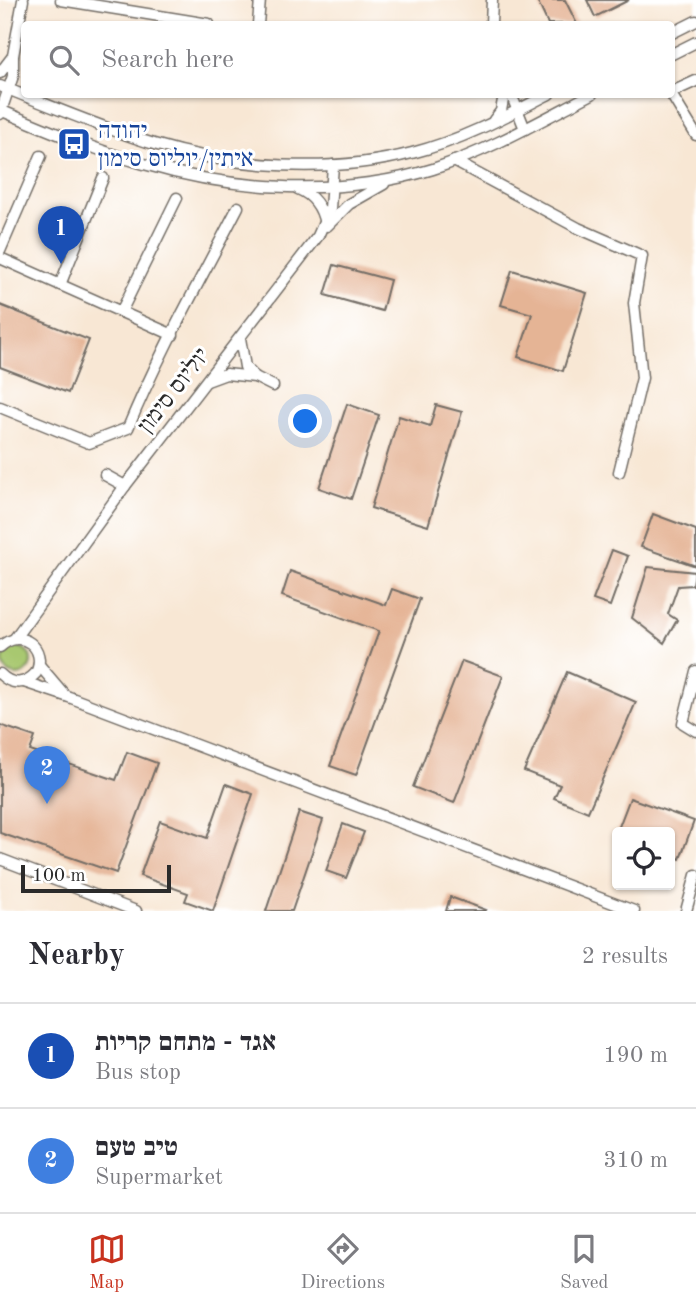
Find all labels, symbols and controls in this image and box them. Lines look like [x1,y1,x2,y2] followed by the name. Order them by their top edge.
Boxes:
[21,21,675,98] search box
[45,41,83,79] icon: search
[101,47,234,73] text: Search here
[98,120,254,172] place label: יהודה איתין/יוליוס סימון
[55,125,93,163] bus stop icon: יהודה איתין/יוליוס סימון
[38,206,84,264] pin: 1
[133,343,215,438] street label: יוליוס סימון
[288,404,322,438] your location
[24,746,70,804] pin: 2
[612,827,675,890] map controls
[612,827,675,890] button: locate
[21,862,172,894] scale bar
[32,867,85,886] text: 100 m
[28,941,125,971] text: Nearby
[582,945,668,968] text: 2 results
[95,1030,276,1056] text: אגד - מתחם קריות
[44,1044,58,1067] text: 1
[603,1044,668,1067] text: 190 m
[95,1061,181,1084] text: Bus stop
[95,1135,178,1161] text: טיב טעם
[44,1149,58,1172] text: 2
[603,1149,668,1172] text: 310 m
[95,1166,223,1189] text: Supermarket
[88,1230,126,1295] tab: Map
[301,1230,385,1295] tab: Directions
[560,1230,608,1295] tab: Saved

